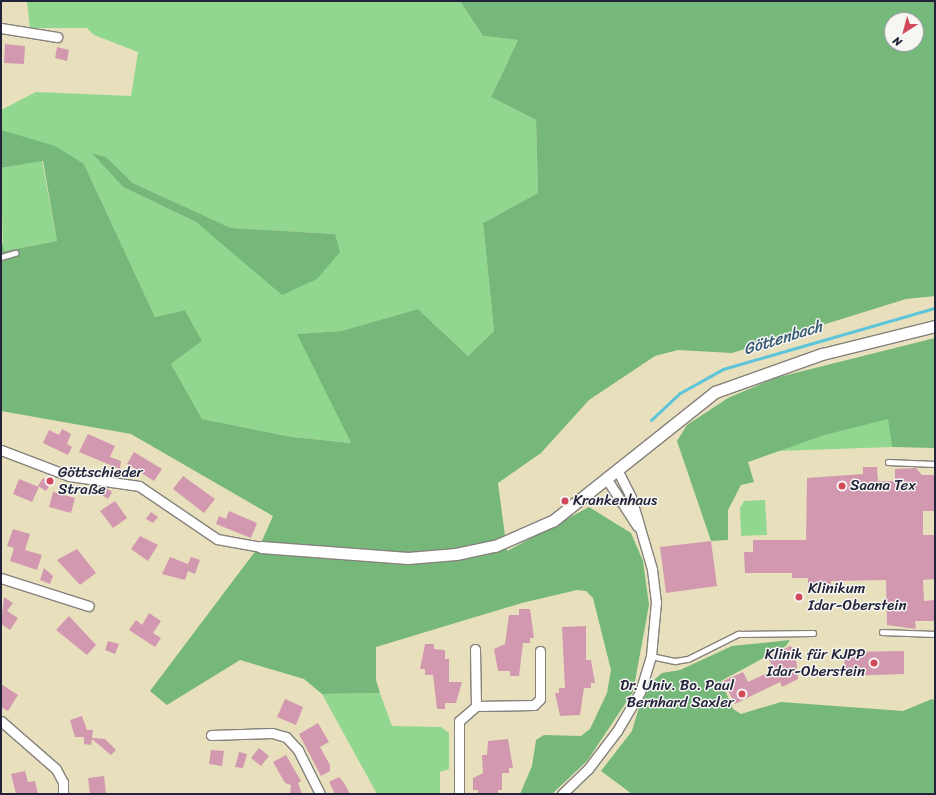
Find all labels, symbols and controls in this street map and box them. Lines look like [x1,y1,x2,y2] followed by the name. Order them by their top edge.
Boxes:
[884,12,924,52] north arrow
[889,31,906,51] text: N
[741,317,825,359] water label: Göttenbach
[58,463,143,498] place label: Göttschieder Straße
[45,476,55,486] marker: Göttschieder Straße
[850,477,916,495] place label: Saana Tex
[837,481,847,491] marker: Saana Tex
[573,492,657,510] place label: Krankenhaus
[560,496,570,506] marker: Krankenhaus
[808,579,906,614] place label: Klinikum Idar-Oberstein
[793,591,805,603] marker: Klinikum Idar-Oberstein
[765,645,865,680] place label: Klinik für KJPP Idar-Oberstein
[868,657,880,669] marker: Klinik für KJPP Idar-Oberstein
[620,676,734,711] place label: Dr. Univ. Bo. Paul Bernhard Saxler
[737,689,747,699] marker: Dr. Univ. Bo. Paul Bernhard Saxler

